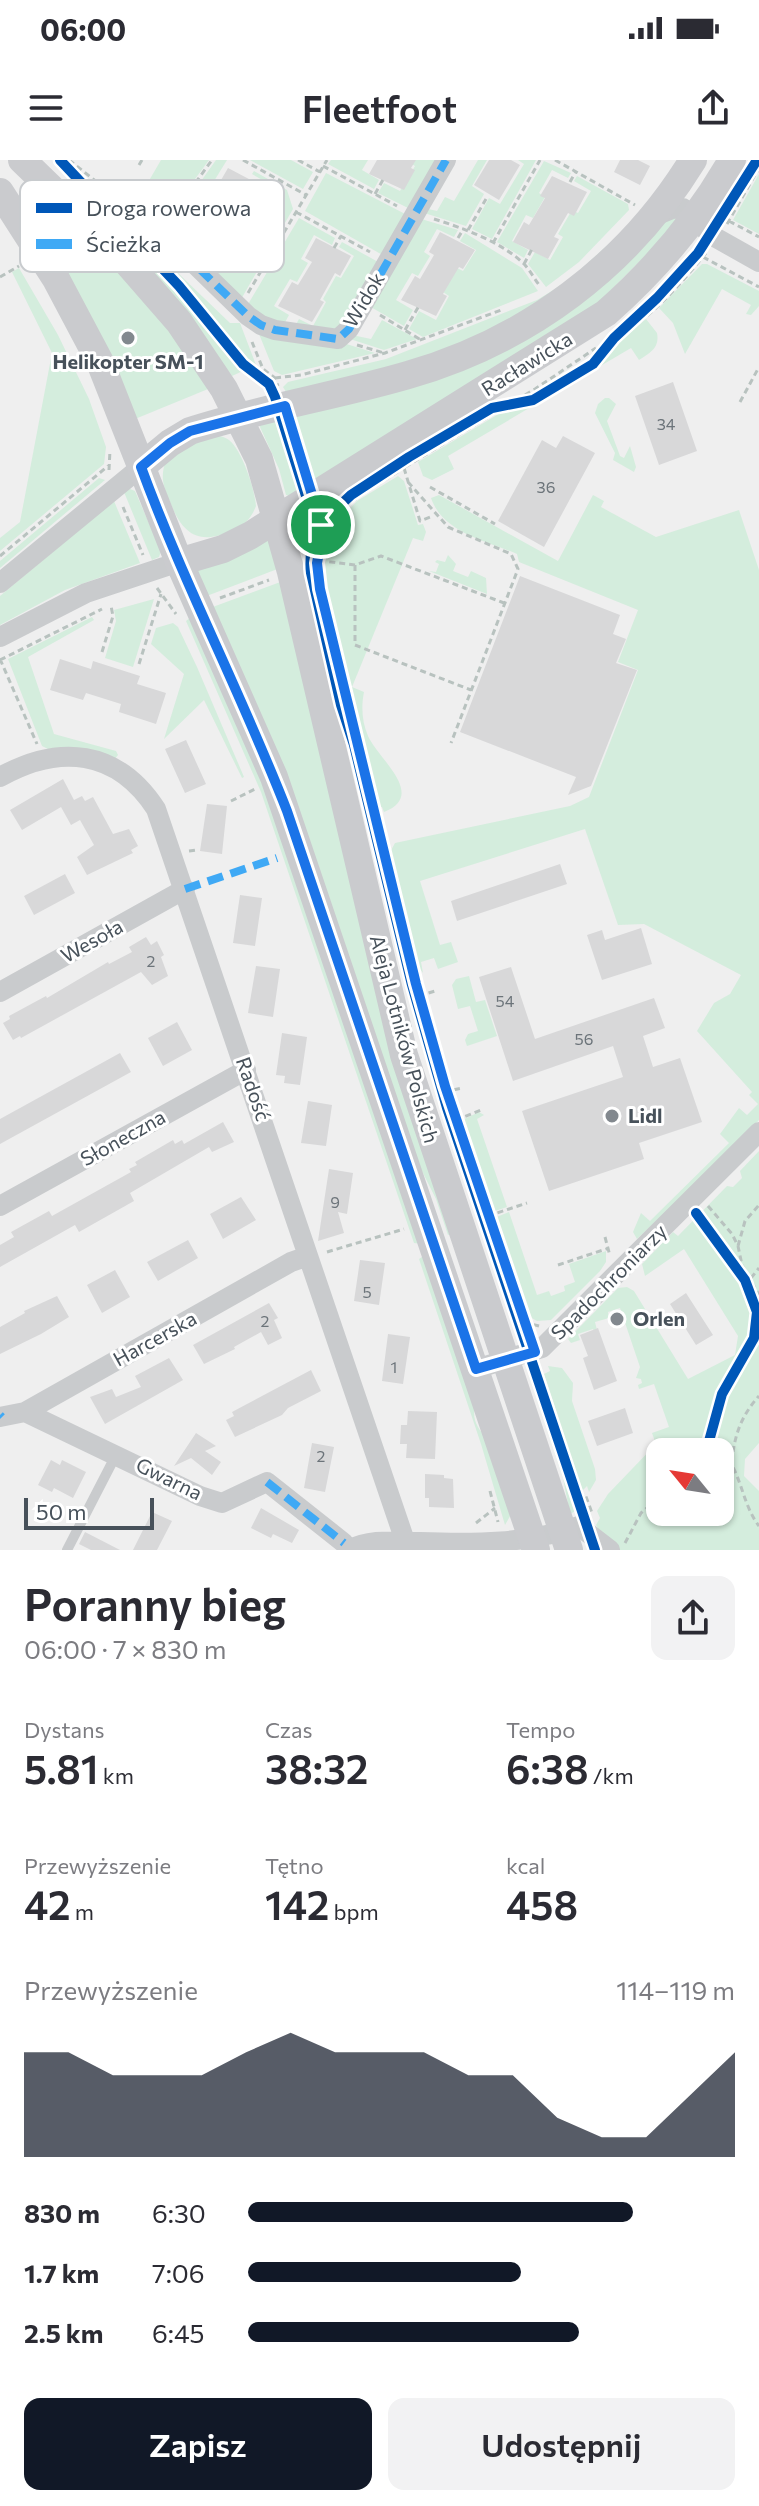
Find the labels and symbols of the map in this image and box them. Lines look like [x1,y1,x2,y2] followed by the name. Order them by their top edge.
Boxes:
[20,180,284,272] legend
[86,194,251,221] text: Droga rowerowa
[86,230,161,257] text: Ścieżka
[337,268,389,331] street label: Widok
[477,326,576,400] street label: Racławicka
[119,329,137,347] marker: Helikopter SM-1
[53,349,203,373] place label: Helikopter SM-1
[657,414,676,433] house number: 34
[537,477,555,496] house number: 36
[287,491,355,559] pin
[56,913,127,967] street label: Wesoła
[366,932,444,1145] street label: Aleja Lotników Polskich
[147,951,156,970] house number: 2
[496,991,515,1010] house number: 54
[575,1029,593,1048] house number: 56
[232,1054,276,1124] street label: Radość
[628,1103,662,1127] place label: Lidl
[76,1104,169,1170] street label: Słoneczna
[603,1107,621,1125] marker: Lidl
[330,1192,340,1211] house number: 9
[545,1218,671,1344] street label: Spadochroniarzy
[362,1282,372,1301] house number: 5
[109,1305,200,1371] street label: Harcerska
[633,1306,685,1330] place label: Orlen
[608,1310,626,1328] marker: Orlen
[261,1311,270,1330] house number: 2
[391,1357,397,1376] house number: 1
[646,1438,734,1526] north arrow
[317,1446,326,1465] house number: 2
[133,1452,206,1504] street label: Gwarna
[24,1494,154,1530] scale bar

